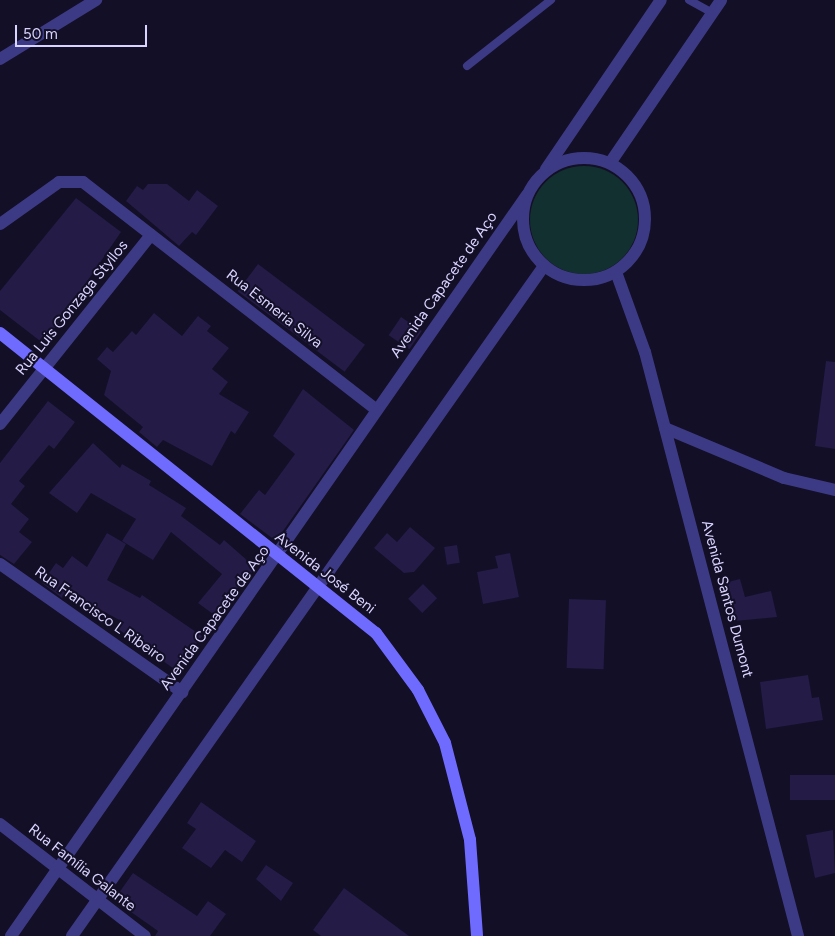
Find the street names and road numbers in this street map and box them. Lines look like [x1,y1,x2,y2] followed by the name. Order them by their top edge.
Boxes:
[387,209,501,361] street label: Avenida Capacete de Aço
[12,237,132,379] street label: Rua Luis Gonzaga Styllos
[222,266,326,352] street label: Rua Esmeria Silva
[697,518,757,680] street label: Avenida Santos Dumont
[271,528,379,618] street label: Avenida José Beni
[157,542,273,694] street label: Avenida Capacete de Aço
[31,563,169,667] street label: Rua Francisco L Ribeiro
[25,820,139,916] street label: Rua Família Galante

